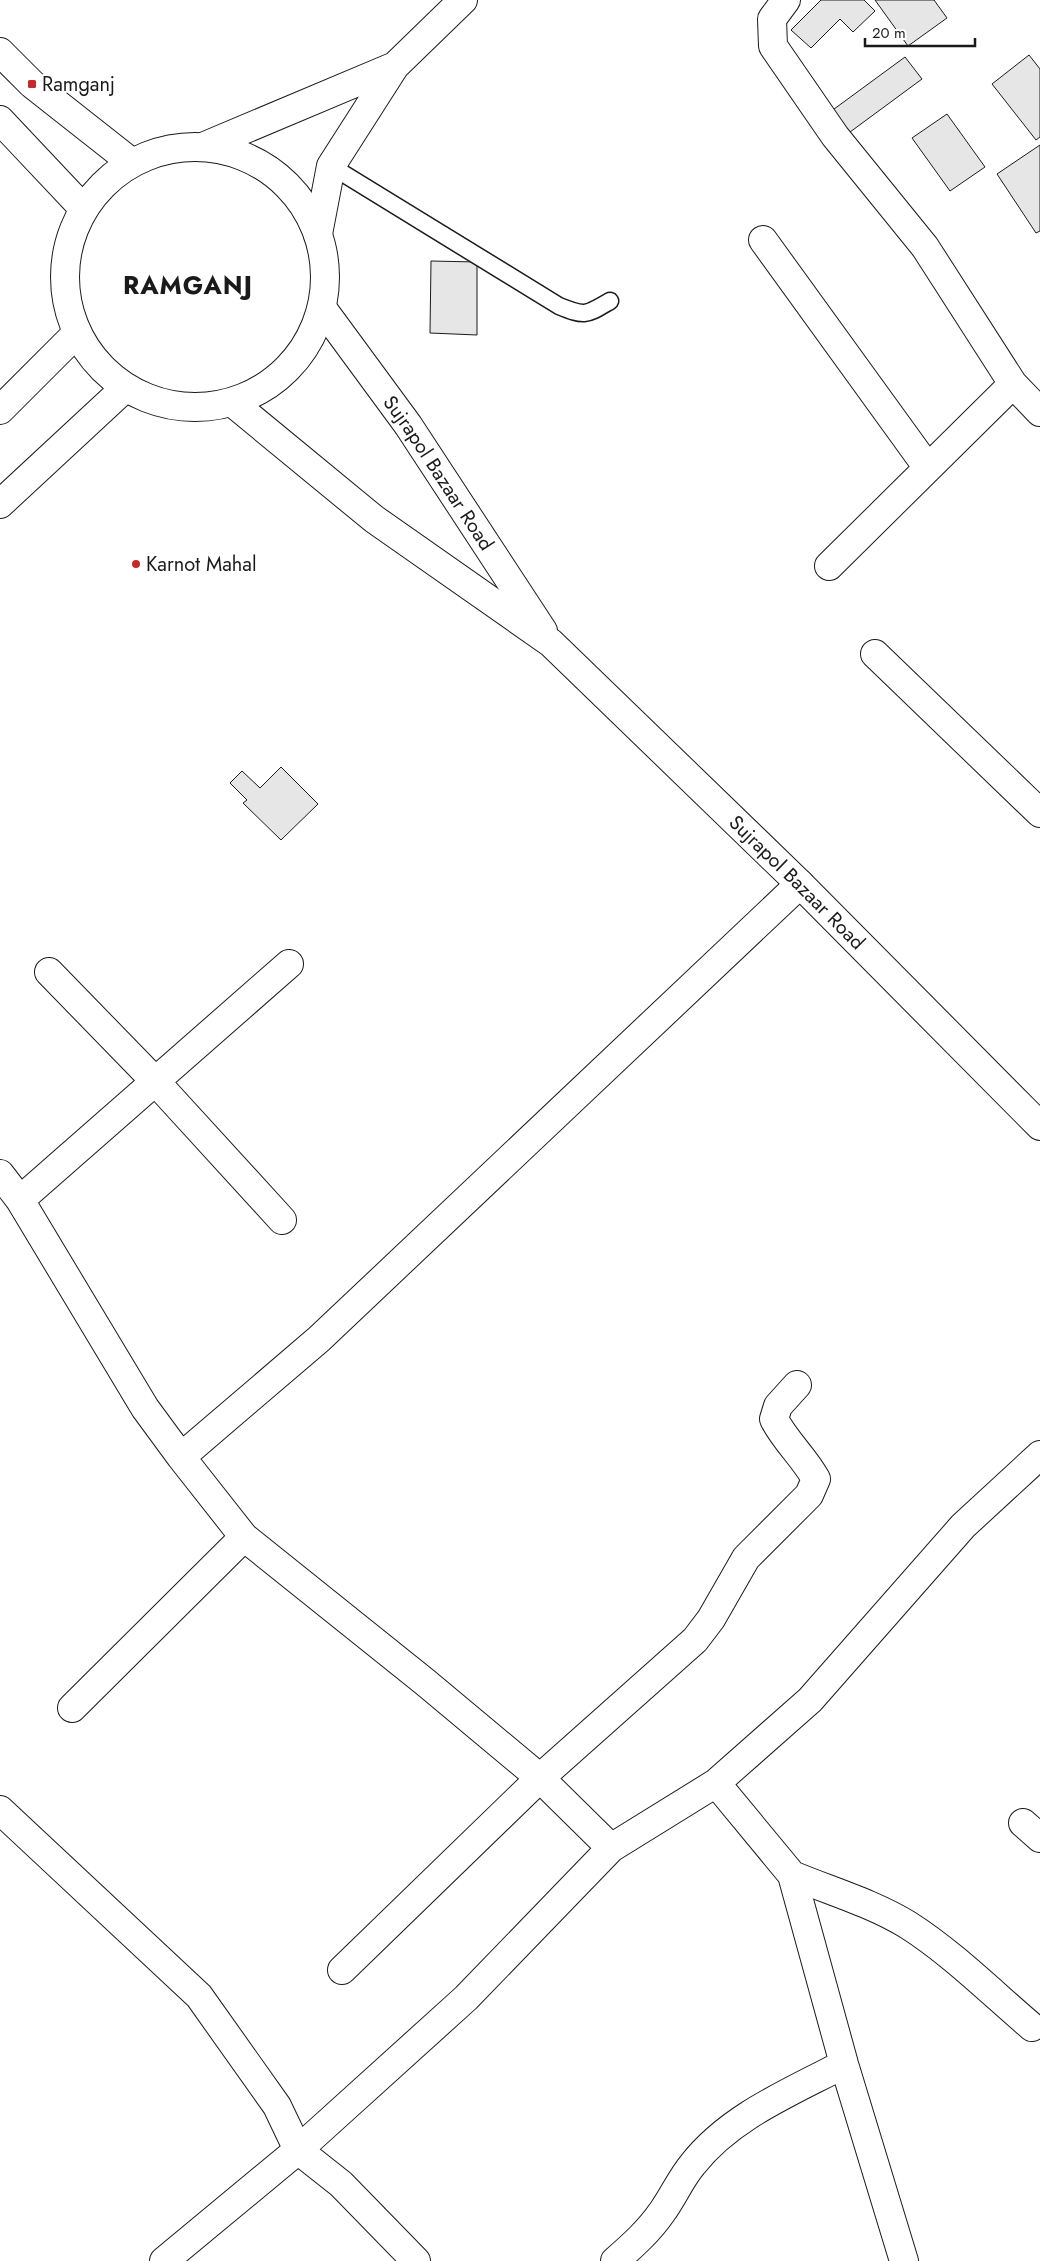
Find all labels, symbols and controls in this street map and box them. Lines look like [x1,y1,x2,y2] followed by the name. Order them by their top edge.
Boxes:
[865,15,975,47] scale bar
[872,22,906,44] text: 20 m
[42,70,115,99] place label: Ramganj
[26,78,38,90] marker: Ramganj
[123,267,253,303] district label: RAMGANJ
[376,389,500,556] street label: Sujrapol Bazaar Road
[146,550,257,579] place label: Karnot Mahal
[130,558,142,570] marker: Karnot Mahal
[722,809,871,957] street label: Sujrapol Bazaar Road

